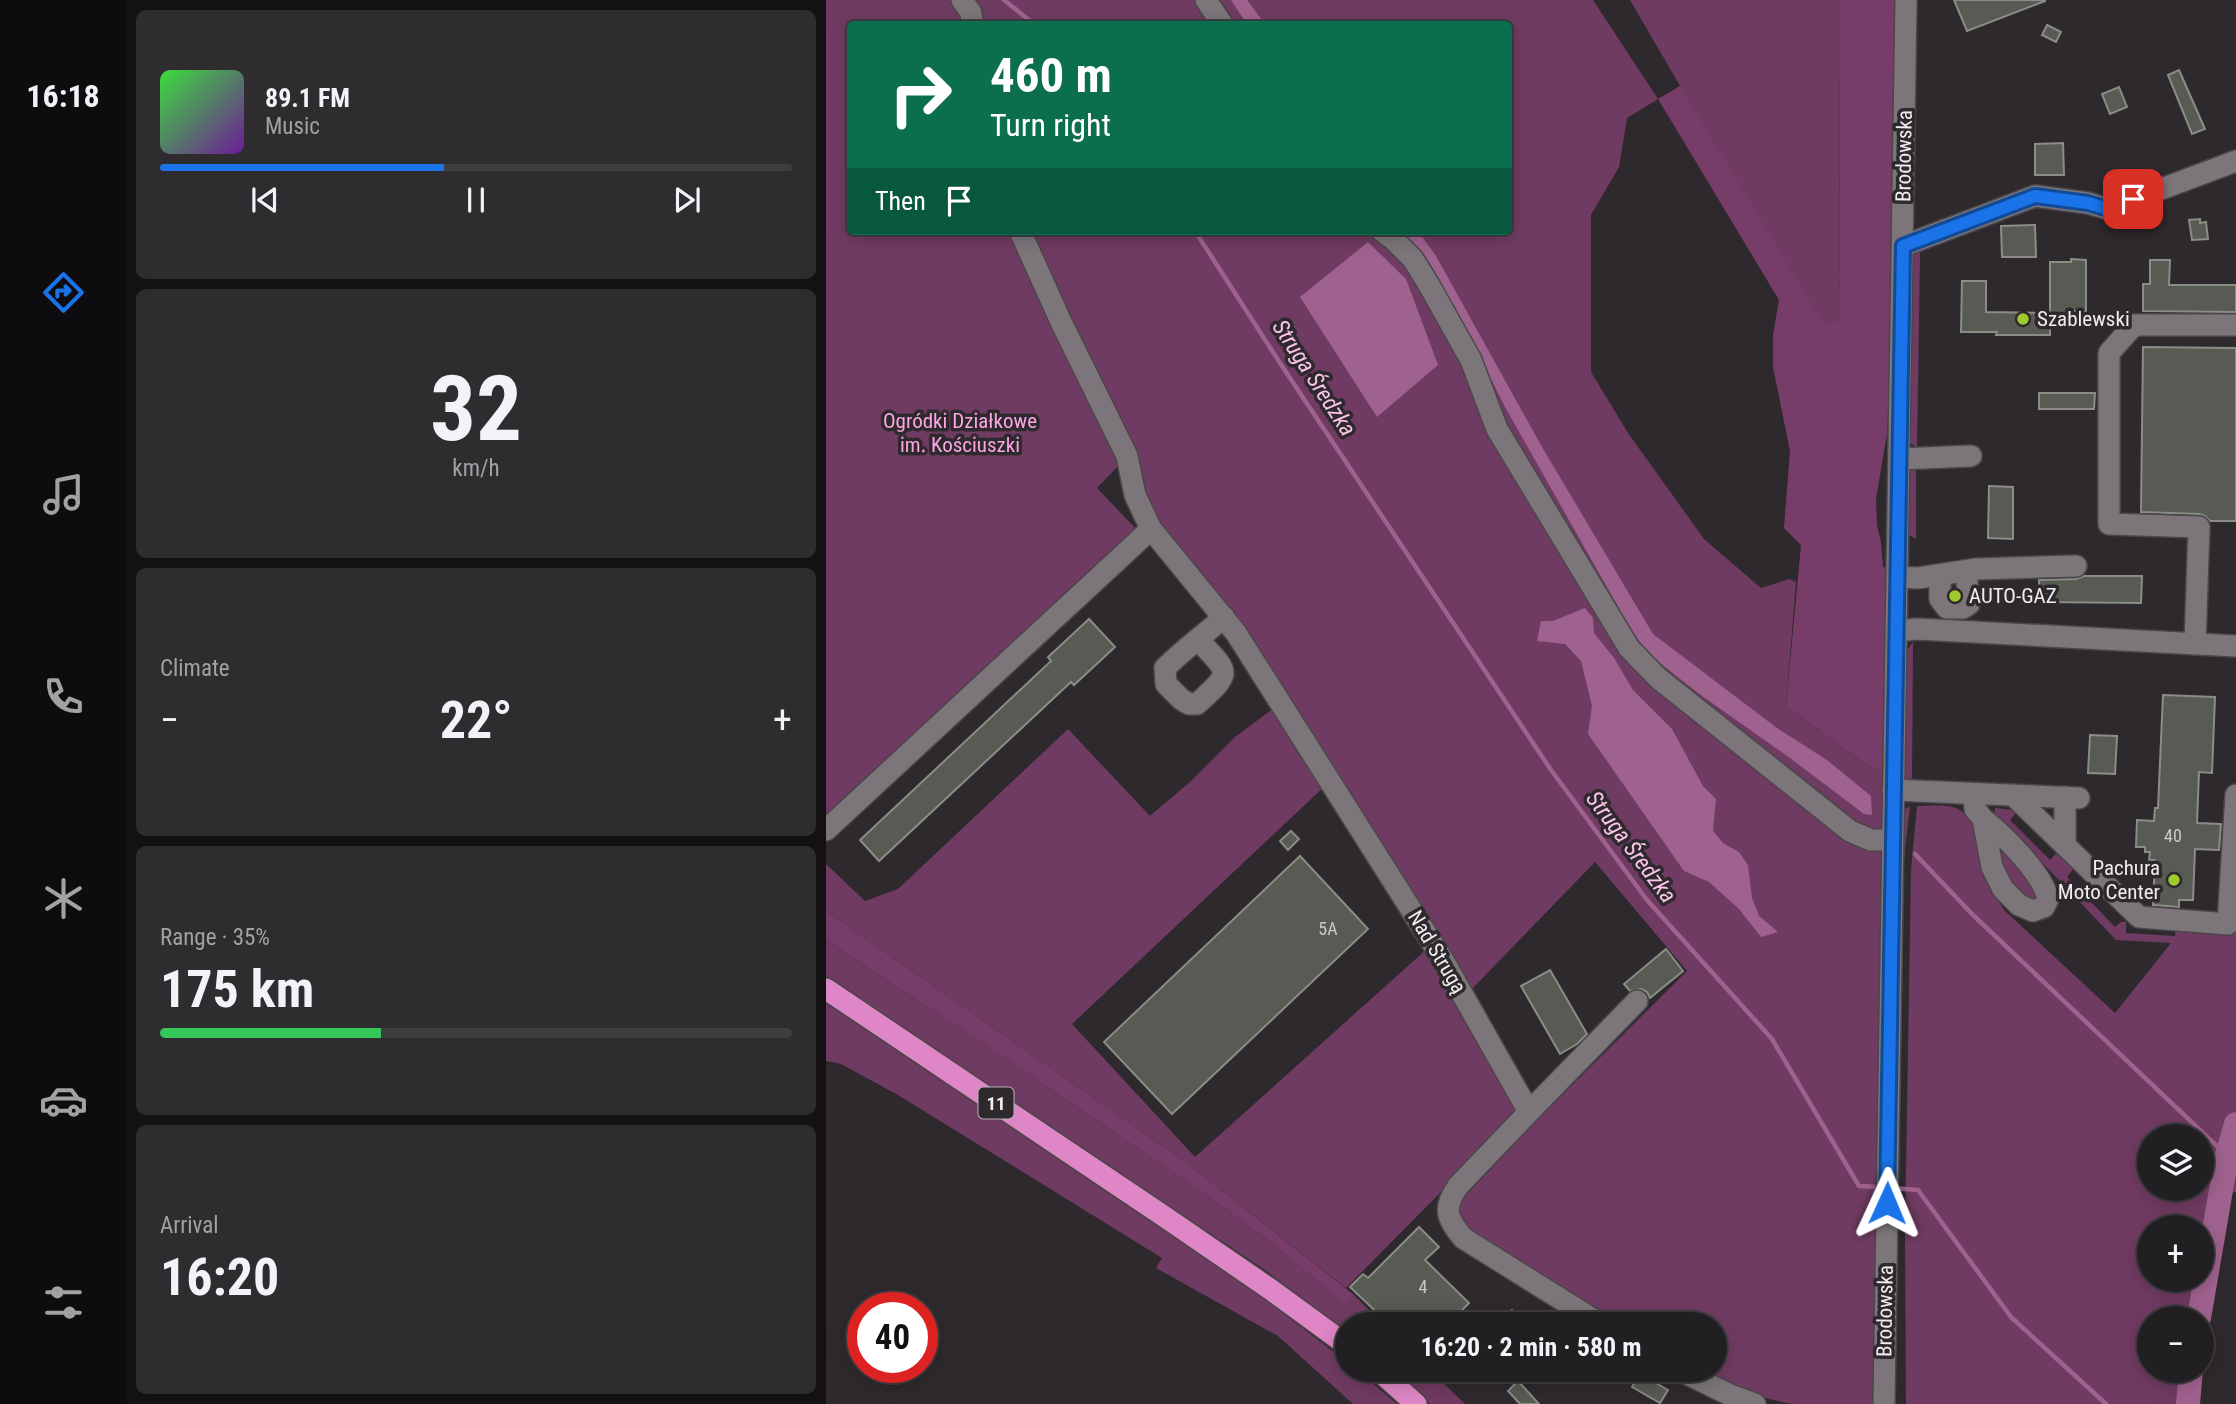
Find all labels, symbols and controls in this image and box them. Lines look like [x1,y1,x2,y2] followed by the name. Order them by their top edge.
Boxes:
[990,47,1112,104] text: 460 m
[875,49,966,140] icon: right
[26,77,100,115] text: 16:18
[265,83,350,113] text: 89.1 FM
[990,106,1111,144] text: Turn right
[1891,110,1917,202] street label: Brodowska
[265,113,320,140] text: Music
[2103,169,2163,229] pin
[2114,180,2152,218] icon: arrive
[246,181,284,219] icon: previous
[457,181,495,219] icon: pause
[668,181,706,219] icon: next
[940,182,978,220] icon: arrive
[875,186,926,216] text: Then
[39,268,88,317] icon: directions
[2037,307,2130,331] place label: Szablewski
[2015,311,2031,327] marker: Szablewski
[1266,314,1362,441] water label: Struga Średzka
[430,356,522,462] text: 32
[883,409,1037,457] park label: Ogródki Działkowe im. Kościuszki
[452,455,500,482] text: km/h
[39,470,88,519] icon: music
[1969,584,2057,608] place label: AUTO-GAZ
[1947,588,1963,604] marker: AUTO-GAZ
[160,655,230,682] text: Climate
[39,672,88,721] icon: phone
[440,690,512,751] text: 22°
[160,698,179,742] text: −
[773,698,792,742] text: +
[1580,785,1683,908] water label: Struga Średzka
[2164,825,2182,846] house number: 40
[2058,856,2160,904] place label: Pachura Moto Center
[2166,872,2182,888] marker: Pachura Moto Center
[39,874,88,923] icon: climate
[1403,906,1471,998] street label: Nad Strugą
[1318,918,1338,939] house number: 5A
[160,924,270,951] text: Range · 35%
[160,959,314,1020] text: 175 km
[39,1076,88,1125] icon: car
[978,1088,1014,1119] road number: 11
[2137,1124,2214,1383] map controls
[2137,1124,2214,1201] button: layers
[1850,1166,1924,1240] position arrow
[160,1212,219,1239] text: Arrival
[2137,1215,2214,1292] button: +
[160,1247,279,1308] text: 16:20
[1872,1265,1898,1357] street label: Brodowska
[1419,1276,1428,1297] house number: 4
[39,1278,88,1327] icon: filters
[847,1292,938,1383] speed limit sign: 40
[2137,1306,2214,1383] button: −
[1421,1332,1641,1362] text: 16:20 · 2 min · 580 m

